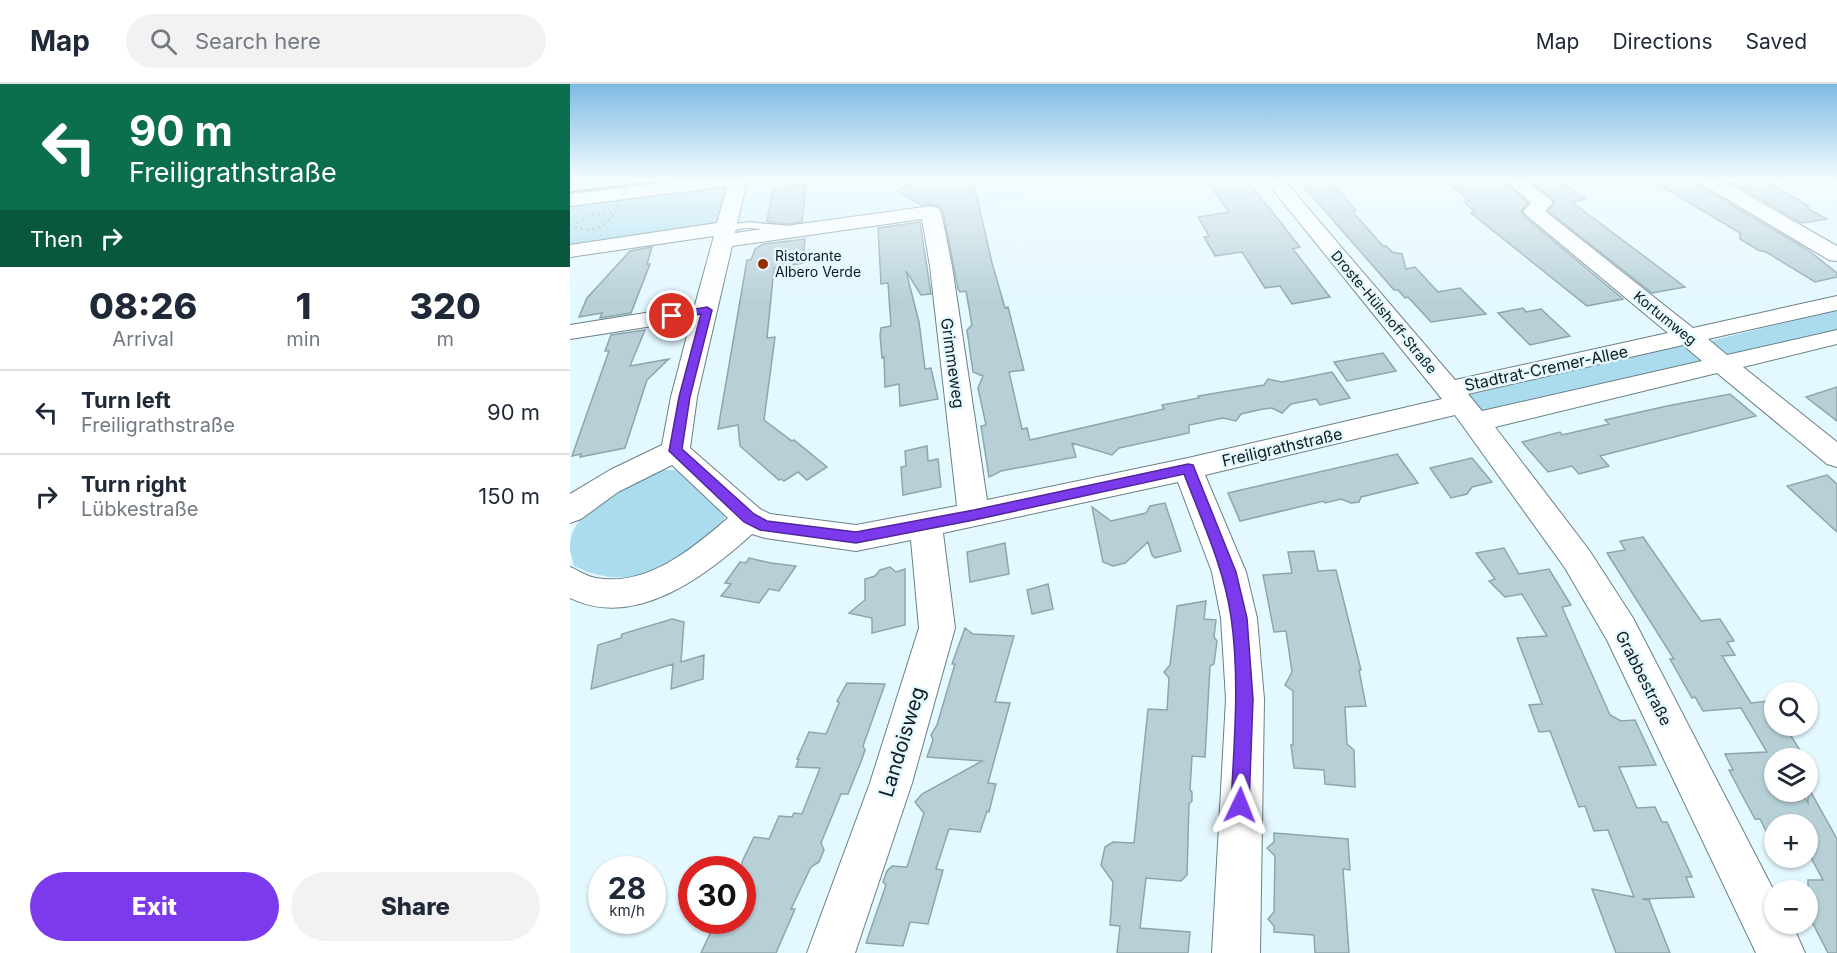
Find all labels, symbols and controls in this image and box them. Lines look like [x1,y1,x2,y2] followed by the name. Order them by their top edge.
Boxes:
[126,14,546,68] search box
[30,24,90,58] text: Map
[147,25,180,58] icon: search
[195,28,321,54] text: Search here
[1536,29,1579,54] text: Map
[1612,29,1713,54] text: Directions
[1746,29,1807,54] text: Saved
[129,105,233,156] text: 90 m
[30,108,108,186] icon: left
[129,156,337,189] text: Freiligrathstraße
[95,222,128,255] icon: right
[30,226,83,252] text: Then
[775,247,861,280] place label: Ristorante Albero Verde
[1328,247,1441,377] street label: Droste-Hülshoff-Straße
[756,257,770,271] marker: Ristorante Albero Verde
[89,284,197,328] text: 08:26
[295,284,311,328] text: 1
[409,284,481,328] text: 320
[1631,287,1700,348] street label: Kortumweg
[646,290,697,341] pin
[655,299,688,332] icon: arrive
[937,316,969,410] street label: Grimmeweg
[112,327,174,351] text: Arrival
[286,327,320,351] text: min
[436,327,454,351] text: m
[1462,341,1630,395] street label: Stadtrat-Cremer-Allee
[81,387,171,413] text: Turn left
[30,396,63,429] icon: left
[487,399,540,425] text: 90 m
[81,413,235,437] text: Freiligrathstraße
[1220,423,1344,471] street label: Freiligrathstraße
[81,471,187,497] text: Turn right
[30,480,63,513] icon: right
[478,483,540,509] text: 150 m
[81,497,198,521] text: Lübkestraße
[1612,627,1676,729] street label: Grabbestraße
[1764,682,1818,934] map controls
[1764,682,1818,736] button: search
[874,684,930,800] street label: Landoisweg
[1764,748,1818,802] button: layers
[1208,773,1272,837] position arrow
[1764,814,1818,868] button: +
[678,856,756,934] speed limit sign: 30
[608,870,646,906] text: 28
[30,872,279,941] button: Exit
[291,872,540,941] button: Share
[1764,880,1818,934] button: −
[609,901,645,920] text: km/h

